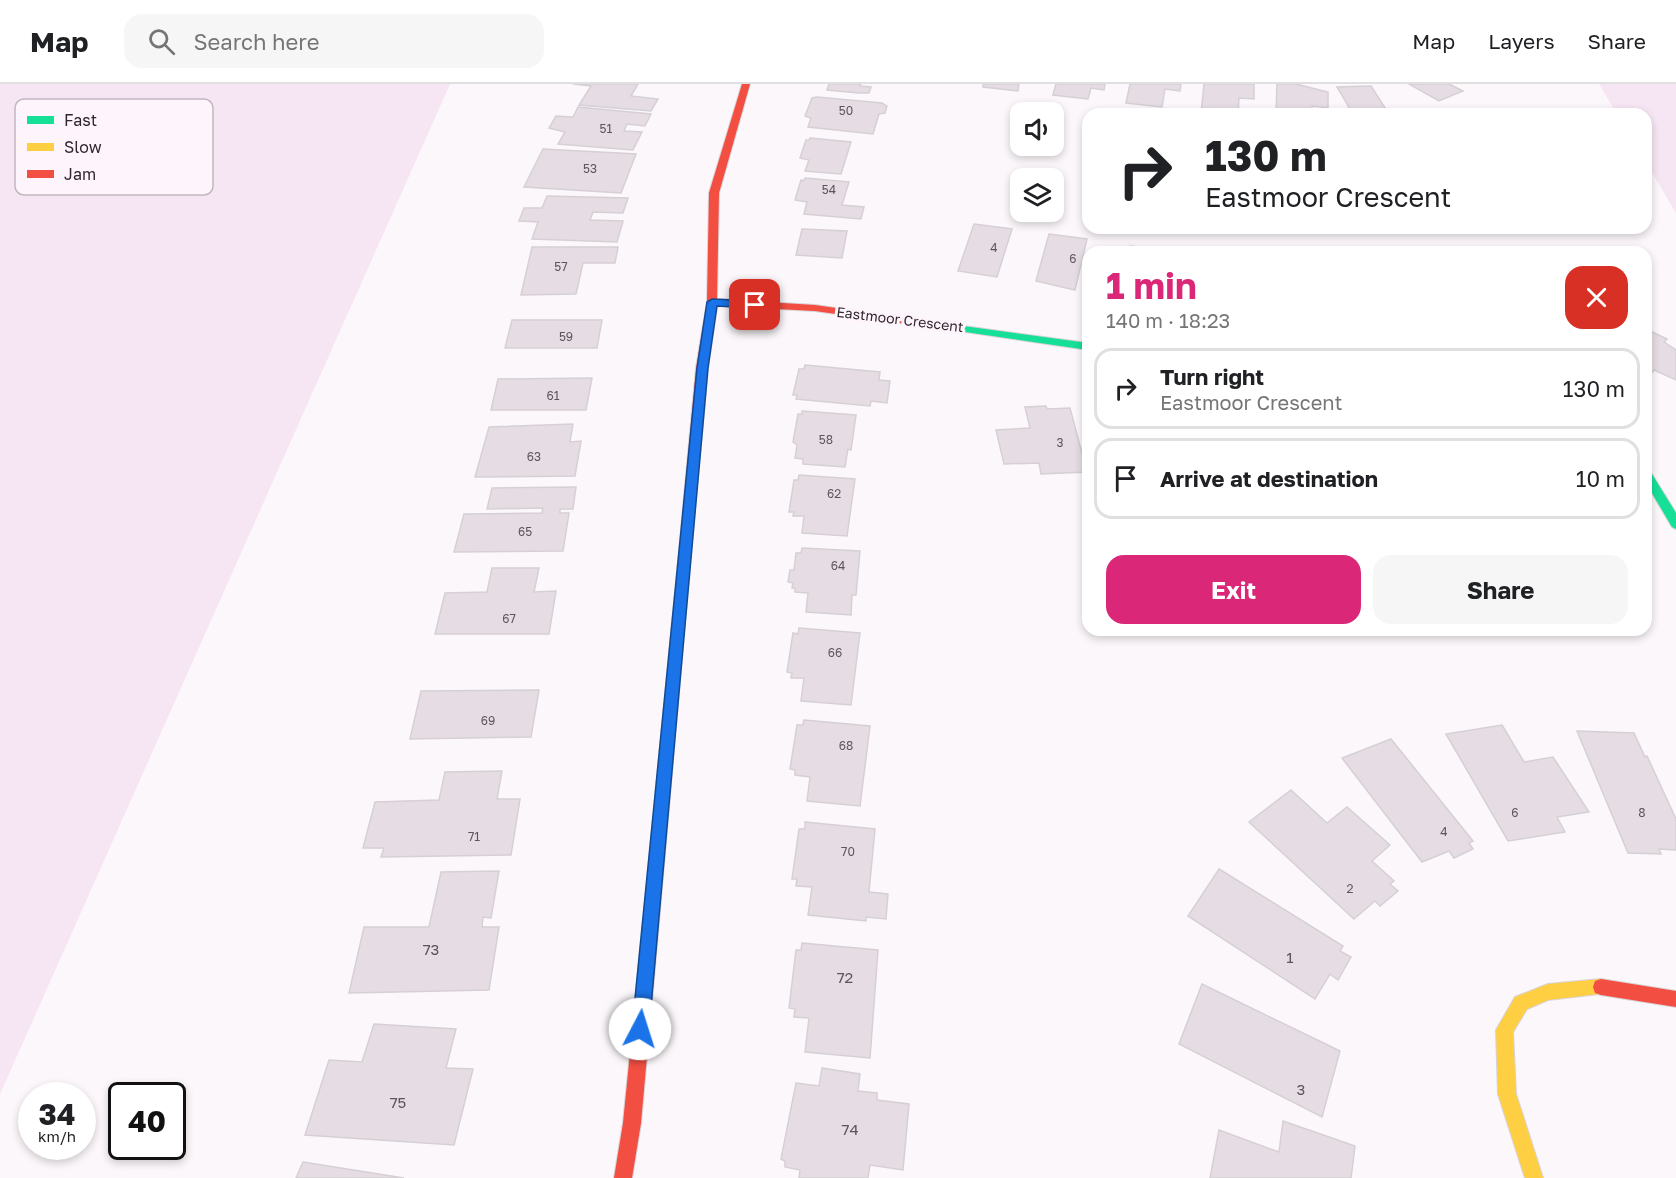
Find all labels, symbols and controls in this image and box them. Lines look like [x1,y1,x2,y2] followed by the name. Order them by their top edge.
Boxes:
[124,14,544,68] search box
[30,25,88,58] text: Map
[145,25,178,58] icon: search
[193,28,319,55] text: Search here
[1412,28,1455,54] text: Map
[1488,28,1555,54] text: Layers
[1588,28,1646,54] text: Share
[15,99,213,195] legend
[1010,102,1064,222] map controls
[1010,102,1064,156] button: sound
[839,103,853,118] house number: 50
[64,110,97,130] text: Fast
[600,121,613,136] house number: 51
[1205,130,1327,180] text: 130 m
[1106,132,1184,210] icon: right
[64,137,102,157] text: Slow
[583,161,597,176] house number: 53
[64,164,96,184] text: Jam
[1010,168,1064,222] button: layers
[1205,181,1451,213] text: Eastmoor Crescent
[822,182,836,197] house number: 54
[990,240,998,255] house number: 4
[1069,251,1077,266] house number: 6
[554,259,568,274] house number: 57
[1106,264,1197,307] text: 1 min
[1565,266,1628,329] button: close
[729,279,780,330] pin
[738,288,771,321] icon: arrive
[836,303,964,335] street label: Eastmoor Crescent
[1106,308,1230,332] text: 140 m · 18:23
[559,329,573,344] house number: 59
[1160,363,1264,390] text: Turn right
[1109,372,1142,405] icon: right
[1563,375,1625,402] text: 130 m
[546,388,560,403] house number: 61
[1160,390,1342,414] text: Eastmoor Crescent
[819,432,833,447] house number: 58
[1056,435,1064,450] house number: 3
[527,449,541,464] house number: 63
[1109,462,1142,495] icon: arrive
[1160,465,1378,492] text: Arrive at destination
[1576,465,1625,492] text: 10 m
[827,486,841,501] house number: 62
[518,524,532,539] house number: 65
[1106,555,1361,624] button: Exit
[1373,555,1628,624] button: Share
[831,558,845,573] house number: 64
[502,611,516,626] house number: 67
[828,645,842,660] house number: 66
[481,713,495,728] house number: 69
[839,738,853,753] house number: 68
[1511,805,1519,820] house number: 6
[1638,805,1646,820] house number: 8
[1440,824,1448,839] house number: 4
[468,829,480,844] house number: 71
[841,844,855,859] house number: 70
[1347,881,1354,896] house number: 2
[423,940,439,958] house number: 73
[1286,948,1294,966] house number: 1
[837,968,853,986] house number: 72
[608,997,672,1061] position arrow
[1297,1080,1305,1098] house number: 3
[108,1082,186,1160] speed limit sign: 40
[390,1093,406,1111] house number: 75
[38,1096,76,1132] text: 34
[841,1120,859,1138] house number: 74
[38,1127,76,1145] text: km/h

